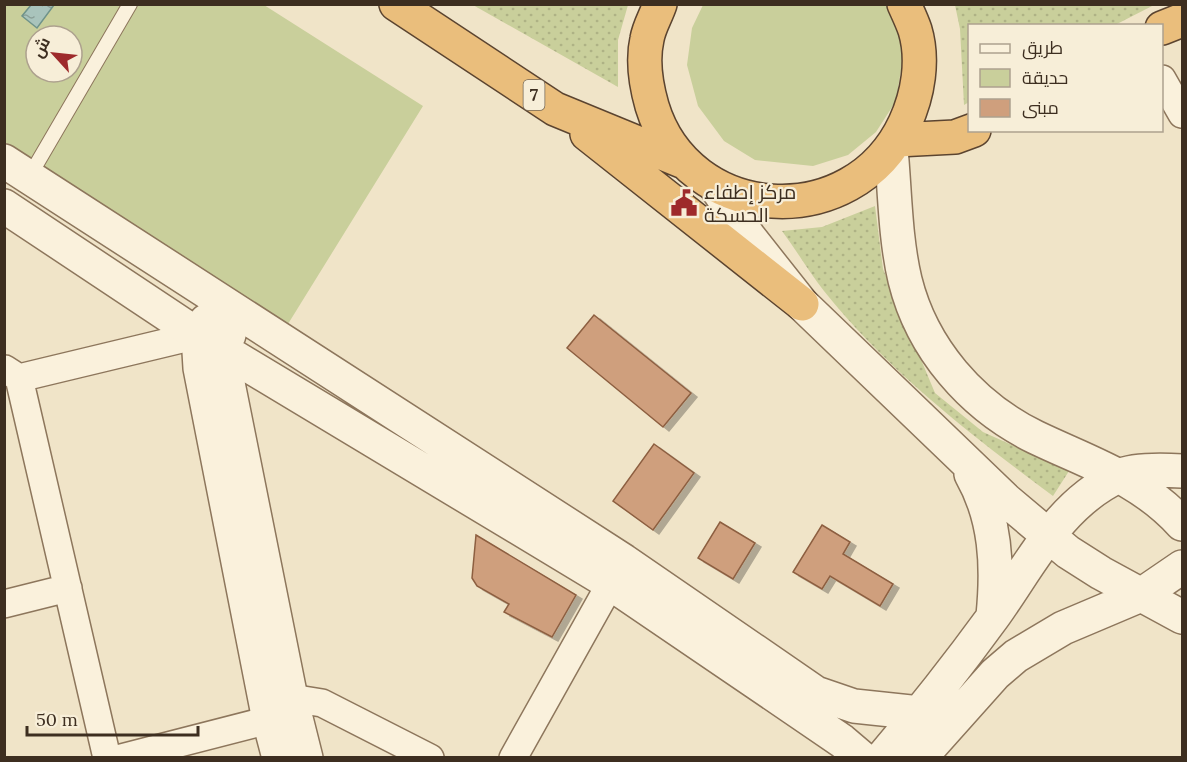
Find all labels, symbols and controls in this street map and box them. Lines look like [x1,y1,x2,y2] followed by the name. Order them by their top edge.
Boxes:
[24,24,84,84] north arrow
[968,24,1163,132] legend
[27,34,54,61] text: ش
[1022,36,1063,60] text: طريق
[1022,66,1068,89] text: حديقة
[524,80,544,110] road number: 7
[1022,96,1059,119] text: مبنى
[704,179,796,227] place label: مركز إطفاء الحسكة
[669,188,699,218] public building icon: مركز إطفاء الحسكة
[27,699,198,737] scale bar
[36,708,78,731] text: 50 m

